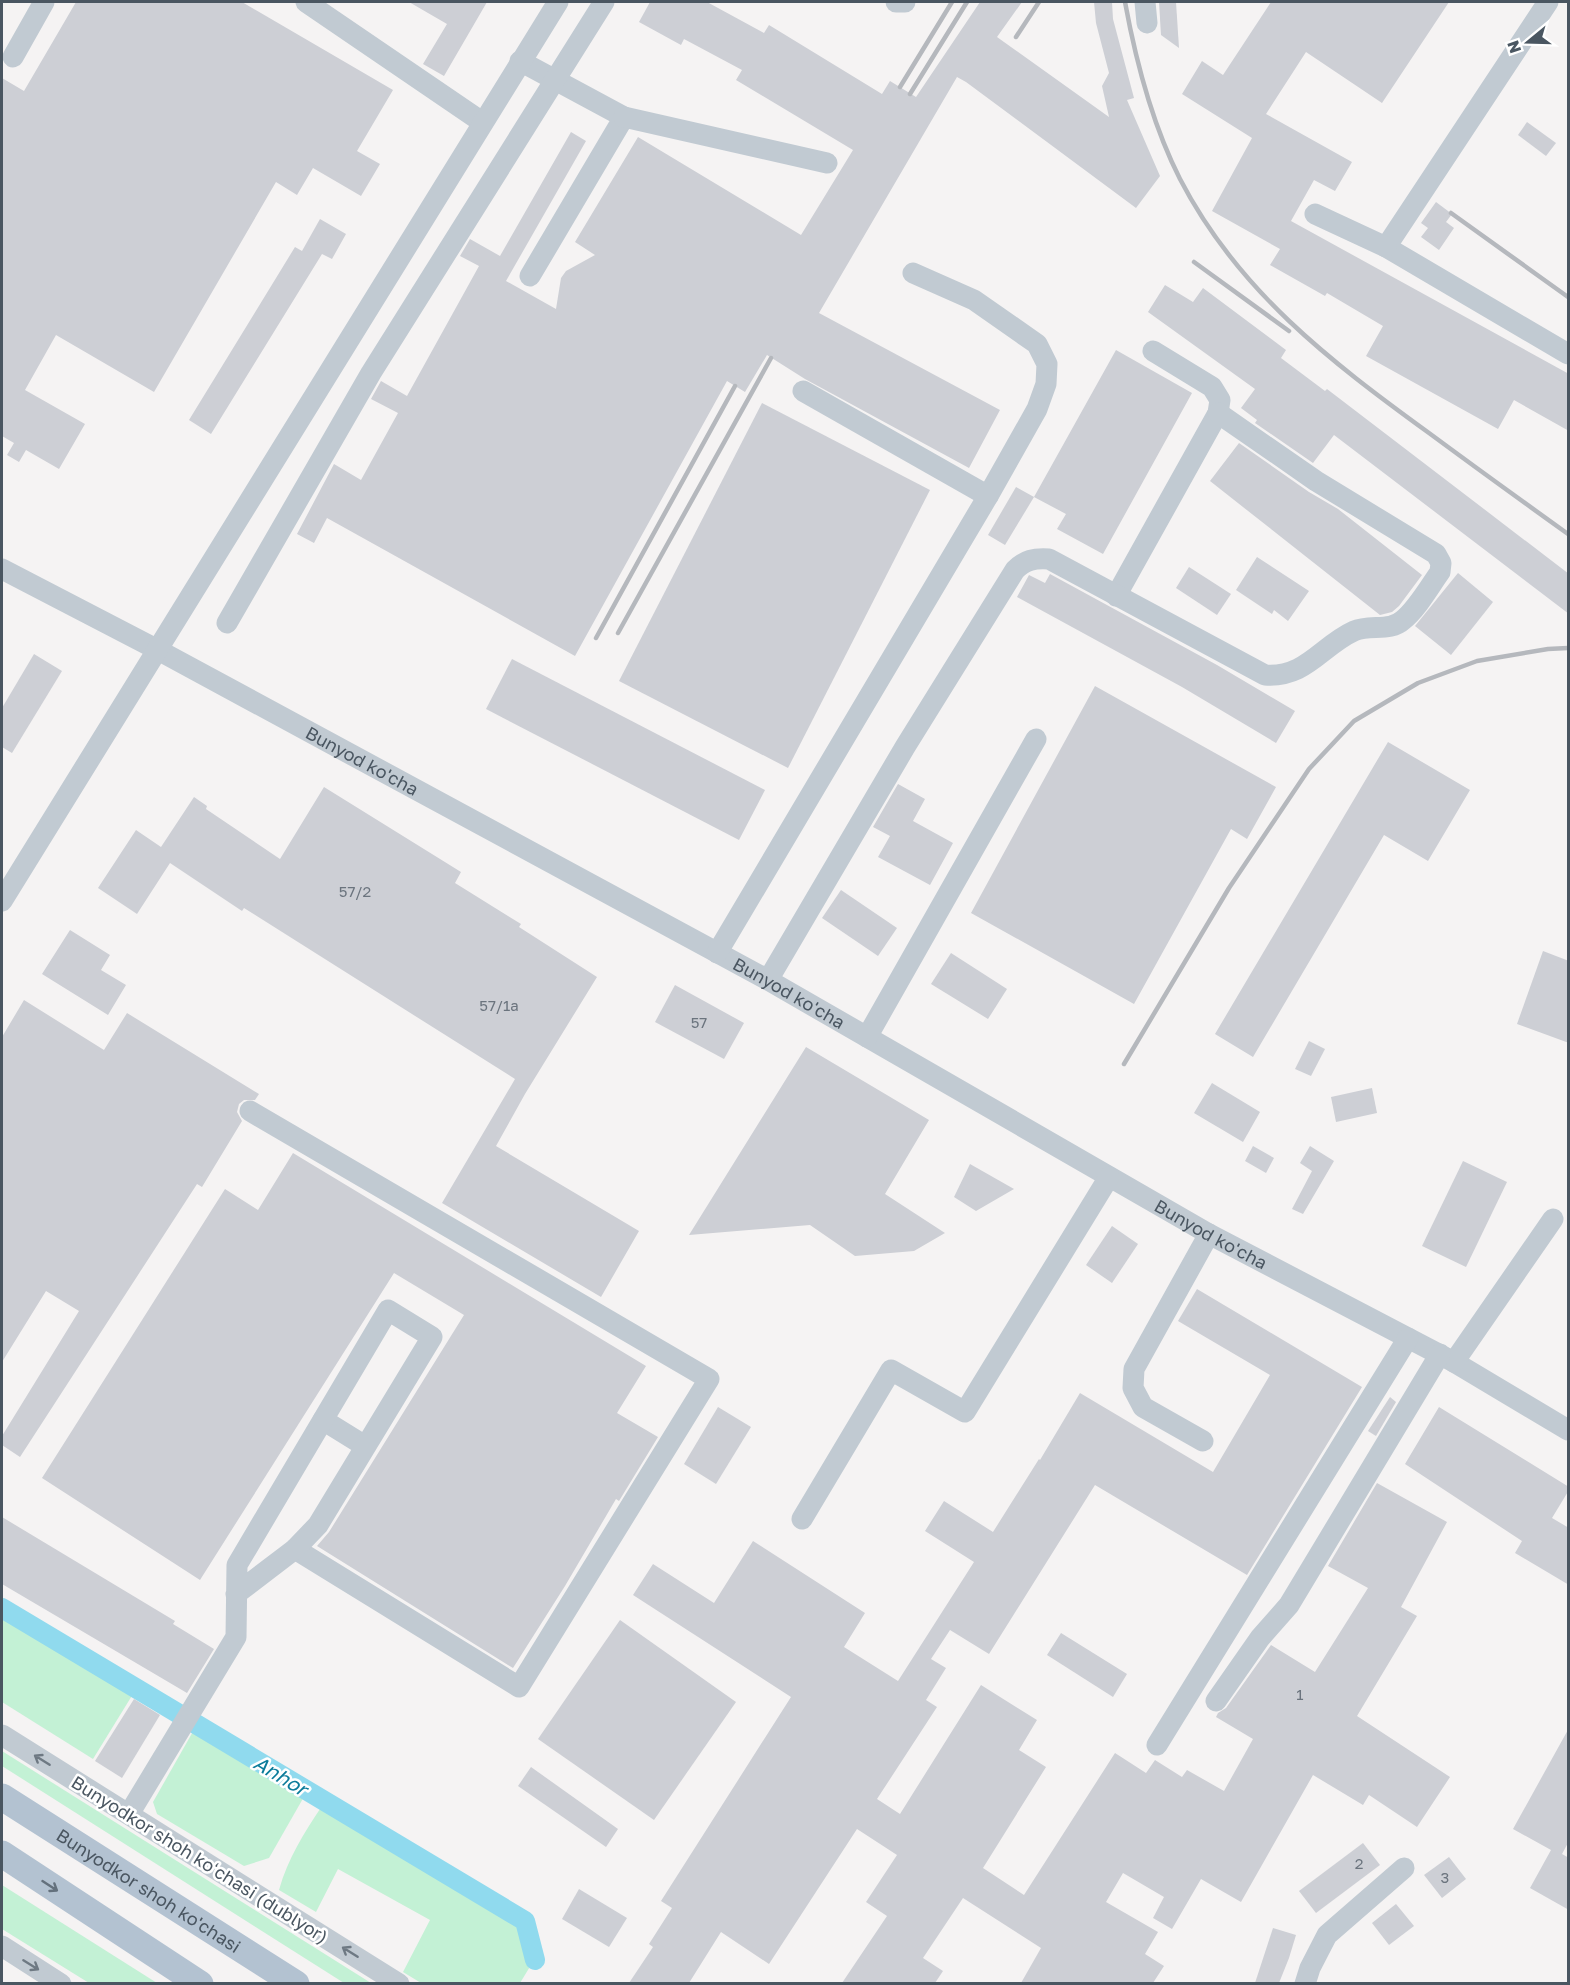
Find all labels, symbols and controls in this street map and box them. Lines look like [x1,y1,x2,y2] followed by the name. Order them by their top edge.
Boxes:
[1498,12,1558,72] north arrow
[1502,38,1525,56] text: N
[302,721,422,800] street label: Bunyod ko'cha
[339,882,371,900] house number: 57/2
[729,952,849,1033] street label: Bunyod ko'cha
[479,996,519,1014] house number: 57/1a
[691,1013,707,1031] house number: 57
[1151,1194,1271,1274] street label: Bunyod ko'cha
[1296,1685,1304,1703] house number: 1
[250,1750,315,1802] water label: Anhor
[34,1754,51,1766] one-way arrow
[68,1771,332,1947] street label: Bunyodkor shoh koʻchasi (dublyor)
[53,1824,245,1957] street label: Bunyodkor shoh ko'chasi
[1355,1854,1363,1872] house number: 2
[1441,1868,1449,1886] house number: 3
[42,1880,58,1892] one-way arrow
[342,1946,359,1958] one-way arrow
[23,1958,40,1971] one-way arrow

